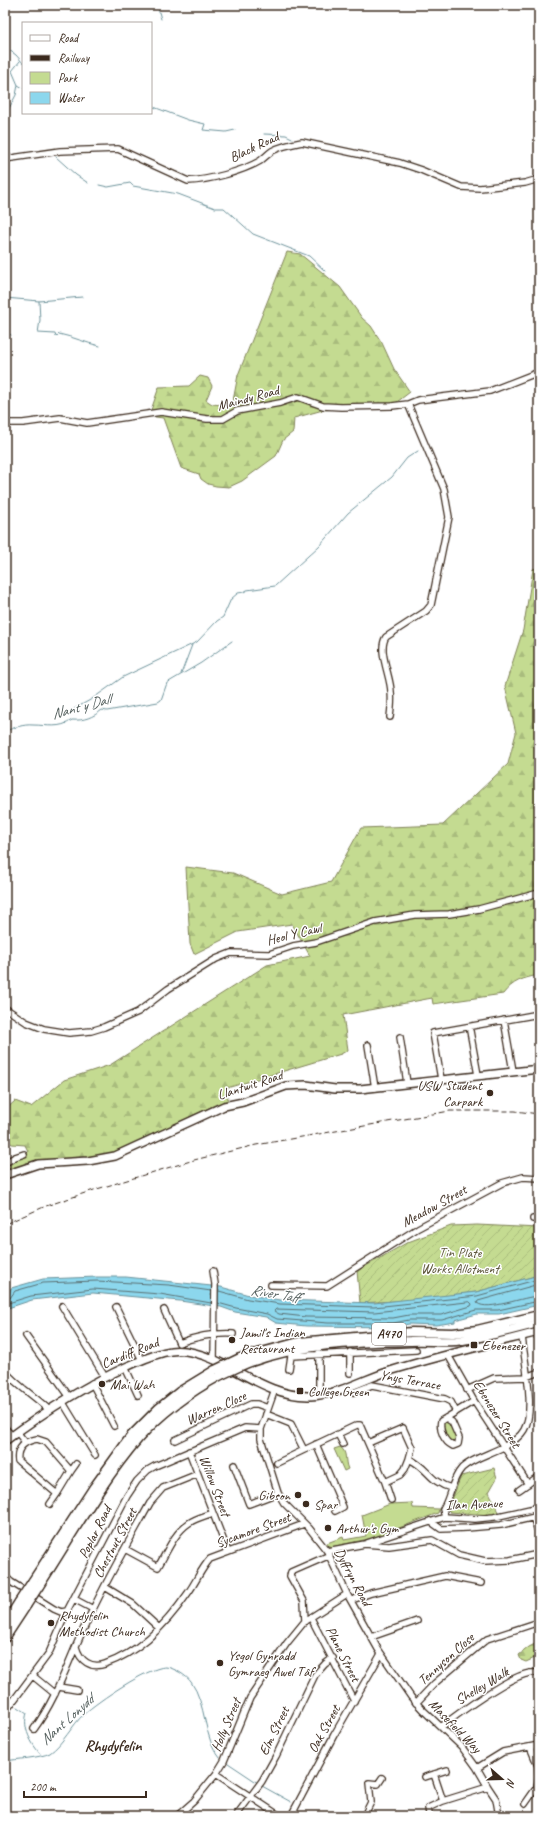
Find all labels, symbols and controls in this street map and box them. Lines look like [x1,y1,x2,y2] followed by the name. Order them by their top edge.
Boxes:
[22,22,152,114] legend
[58,30,80,46] text: Road
[58,50,90,66] text: Railway
[58,70,79,86] text: Park
[58,90,86,106] text: Water
[227,127,284,166] street label: Black Road
[216,381,283,414] street label: Maindy Road
[50,689,118,724] water label: Nant y Dall
[265,918,326,949] street label: Heol Y Cawl
[215,1066,287,1103] street label: Llantwit Road
[417,1077,484,1110] place label: USW Student Carpark
[485,1088,495,1098] marker: USW Student Carpark
[399,1181,471,1231] street label: Meadow Street
[421,1244,501,1277] park label: Tin Plate Works Allotment
[249,1281,306,1308] water label: River Taff
[372,1323,406,1345] road number: A470
[239,1324,306,1357] place label: Jamil's Indian Restaurant
[99,1333,163,1372] street label: Cardiff Road
[227,1335,237,1345] marker: Jamil's Indian Restaurant
[482,1337,527,1354] place label: Ebenezer
[469,1340,479,1350] marker: Ebenezer
[379,1366,443,1394] street label: Ynys Terrace
[110,1376,156,1393] place label: Mai Wah
[470,1377,525,1452] street label: Ebenezer Street
[97,1379,107,1389] marker: Mai Wah
[308,1383,370,1400] place label: College Green
[295,1386,305,1396] marker: College Green
[183,1387,250,1429] street label: Warren Close
[196,1453,235,1521] street label: Willow Street
[258,1487,291,1504] place label: Gibson
[293,1490,303,1500] marker: Gibson
[446,1494,504,1513] street label: Ilan Avenue
[314,1496,338,1513] place label: Spar
[301,1499,311,1509] marker: Spar
[75,1501,117,1561] street label: Poplar Road
[89,1504,141,1581] street label: Chestnut Street
[213,1508,294,1551] street label: Sycamore Street
[336,1520,400,1537] place label: Arthur's Gym
[323,1523,333,1533] marker: Arthur's Gym
[331,1545,376,1611] street label: Dyffryn Road
[59,1607,146,1640] place label: Rhydyfelin Methodist Church
[46,1618,56,1628] marker: Rhydyfelin Methodist Church
[322,1624,365,1686] street label: Plane Street
[414,1628,479,1689] street label: Tennyson Close
[228,1647,316,1680] place label: Ysgol Gynradd Gymraeg Awel Tâf
[215,1658,225,1668] marker: Ysgol Gynradd Gymraeg Awel Tâf
[452,1663,512,1708] street label: Shelley Walk
[36,1687,102,1749] water label: Nant Lonydd
[207,1694,246,1754] street label: Holly Street
[425,1695,486,1757] street label: Masefield Way
[304,1701,345,1756] street label: Oak Street
[255,1703,294,1758] street label: Elm Street
[84,1736,142,1756] district label: Rhydyfelin
[482,1759,522,1799] north arrow
[24,1773,146,1799] scale bar
[503,1777,519,1790] text: N
[30,1779,57,1795] text: 200 m

